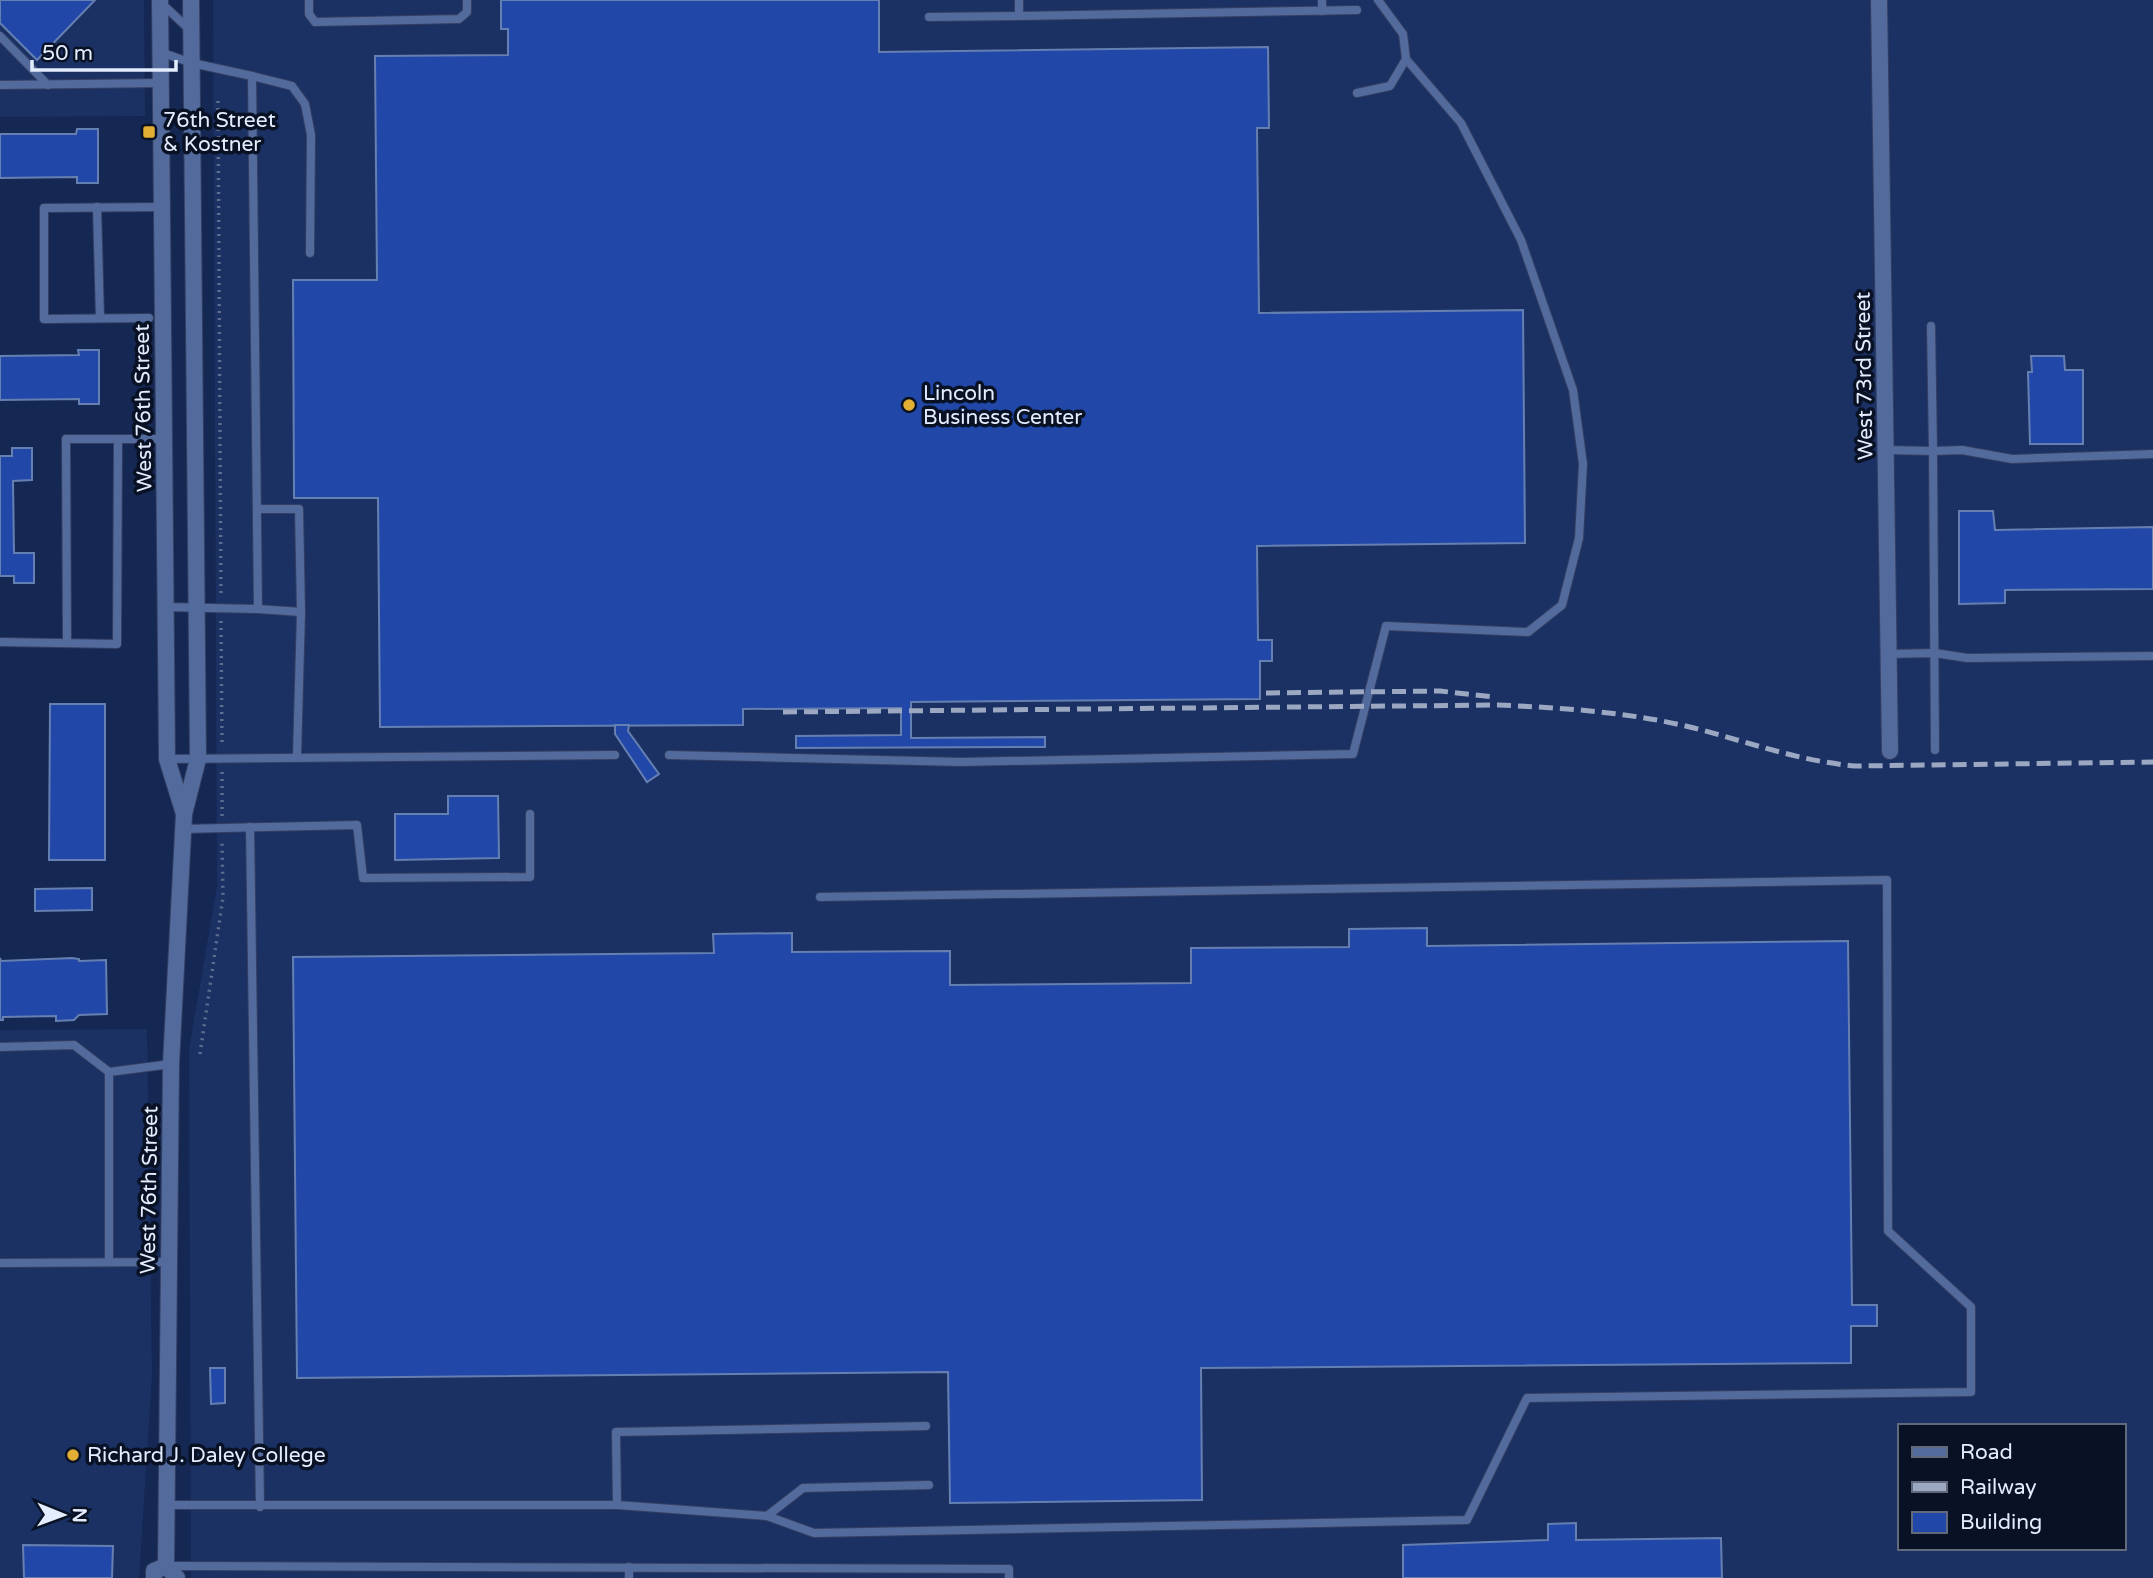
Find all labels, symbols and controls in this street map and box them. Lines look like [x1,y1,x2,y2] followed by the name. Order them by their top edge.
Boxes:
[32,28,175,72] scale bar
[42,41,93,66] text: 50 m
[163,108,276,157] place label: 76th Street & Kostner
[141,124,157,140] marker: 76th Street & Kostner
[1851,292,1878,460] street label: West 73rd Street
[130,324,157,492] street label: West 76th Street
[923,381,1082,430] place label: Lincoln Business Center
[901,397,917,413] marker: Lincoln Business Center
[136,1106,163,1274] street label: West 76th Street
[1898,1424,2125,1550] legend
[1960,1440,2013,1465] text: Road
[87,1443,326,1468] place label: Richard J. Daley College
[65,1447,81,1463] marker: Richard J. Daley College
[1960,1475,2037,1500] text: Railway
[28,1480,98,1550] north arrow
[68,1507,90,1523] text: N
[1960,1510,2042,1535] text: Building

